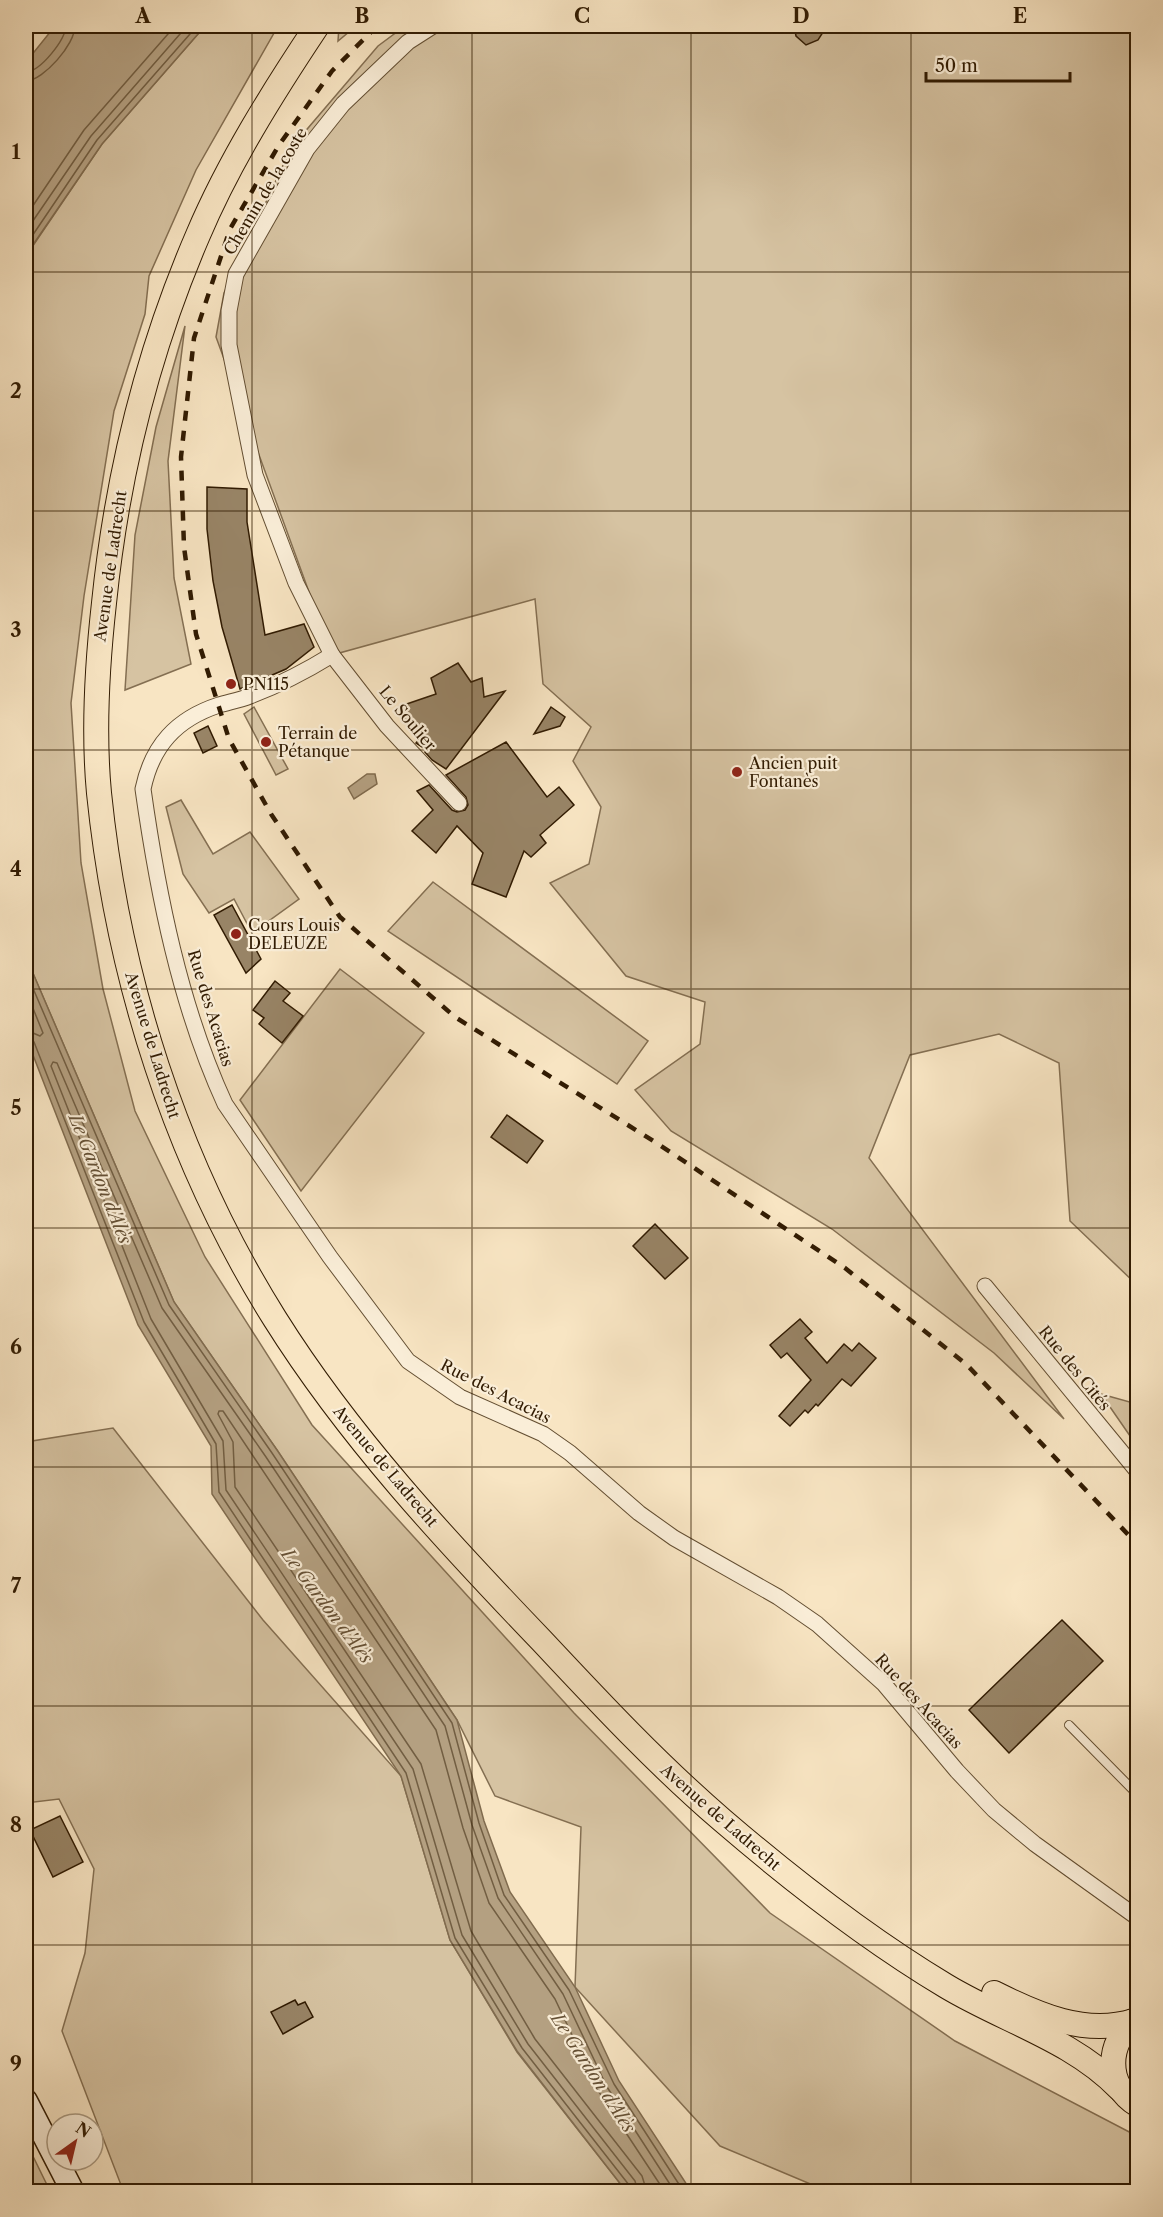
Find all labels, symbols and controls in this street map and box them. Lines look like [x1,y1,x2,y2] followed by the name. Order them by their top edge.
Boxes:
[134,4,151,28] text: A
[355,4,370,28] text: B
[574,4,590,28] text: C
[792,4,810,28] text: D
[1013,4,1027,28] text: E
[926,45,1070,83] scale bar
[935,55,978,77] text: 50 m
[219,124,311,258] street label: Chemin de la coste
[12,140,21,164] text: 1
[10,379,22,403] text: 2
[89,489,131,644] street label: Avenue de Ladrecht
[10,618,22,642] text: 3
[243,674,289,694] place label: PN115
[224,677,238,691] marker: PN115
[375,682,441,755] street label: Le Soulier
[278,723,357,761] place label: Terrain de Pétanque
[259,735,273,749] marker: Terrain de Pétanque
[748,753,838,791] place label: Ancien puit Fontanès
[730,765,744,779] marker: Ancien puit Fontanès
[10,857,22,881] text: 4
[248,915,340,953] place label: Cours Louis DELEUZE
[229,927,243,941] marker: Cours Louis DELEUZE
[184,947,238,1069] street label: Rue des Acacias
[121,968,185,1121] street label: Avenue de Ladrecht
[10,1096,22,1120] text: 5
[63,1109,136,1248] water label: Le Gardon d'Alès
[1035,1321,1115,1415] street label: Rue des Cités
[10,1335,22,1359] text: 6
[437,1355,555,1427] street label: Rue des Acacias
[329,1400,443,1531] street label: Avenue de Ladrecht
[275,1542,378,1668] water label: Le Gardon d'Alès
[11,1574,22,1598] text: 7
[871,1649,967,1753] street label: Rue des Acacias
[656,1759,785,1875] street label: Avenue de Ladrecht
[10,1813,22,1837] text: 8
[545,2007,640,2137] water label: Le Gardon d'Alès
[10,2052,22,2076] text: 9
[45,2112,105,2172] north arrow
[72,2117,95,2142] text: N

